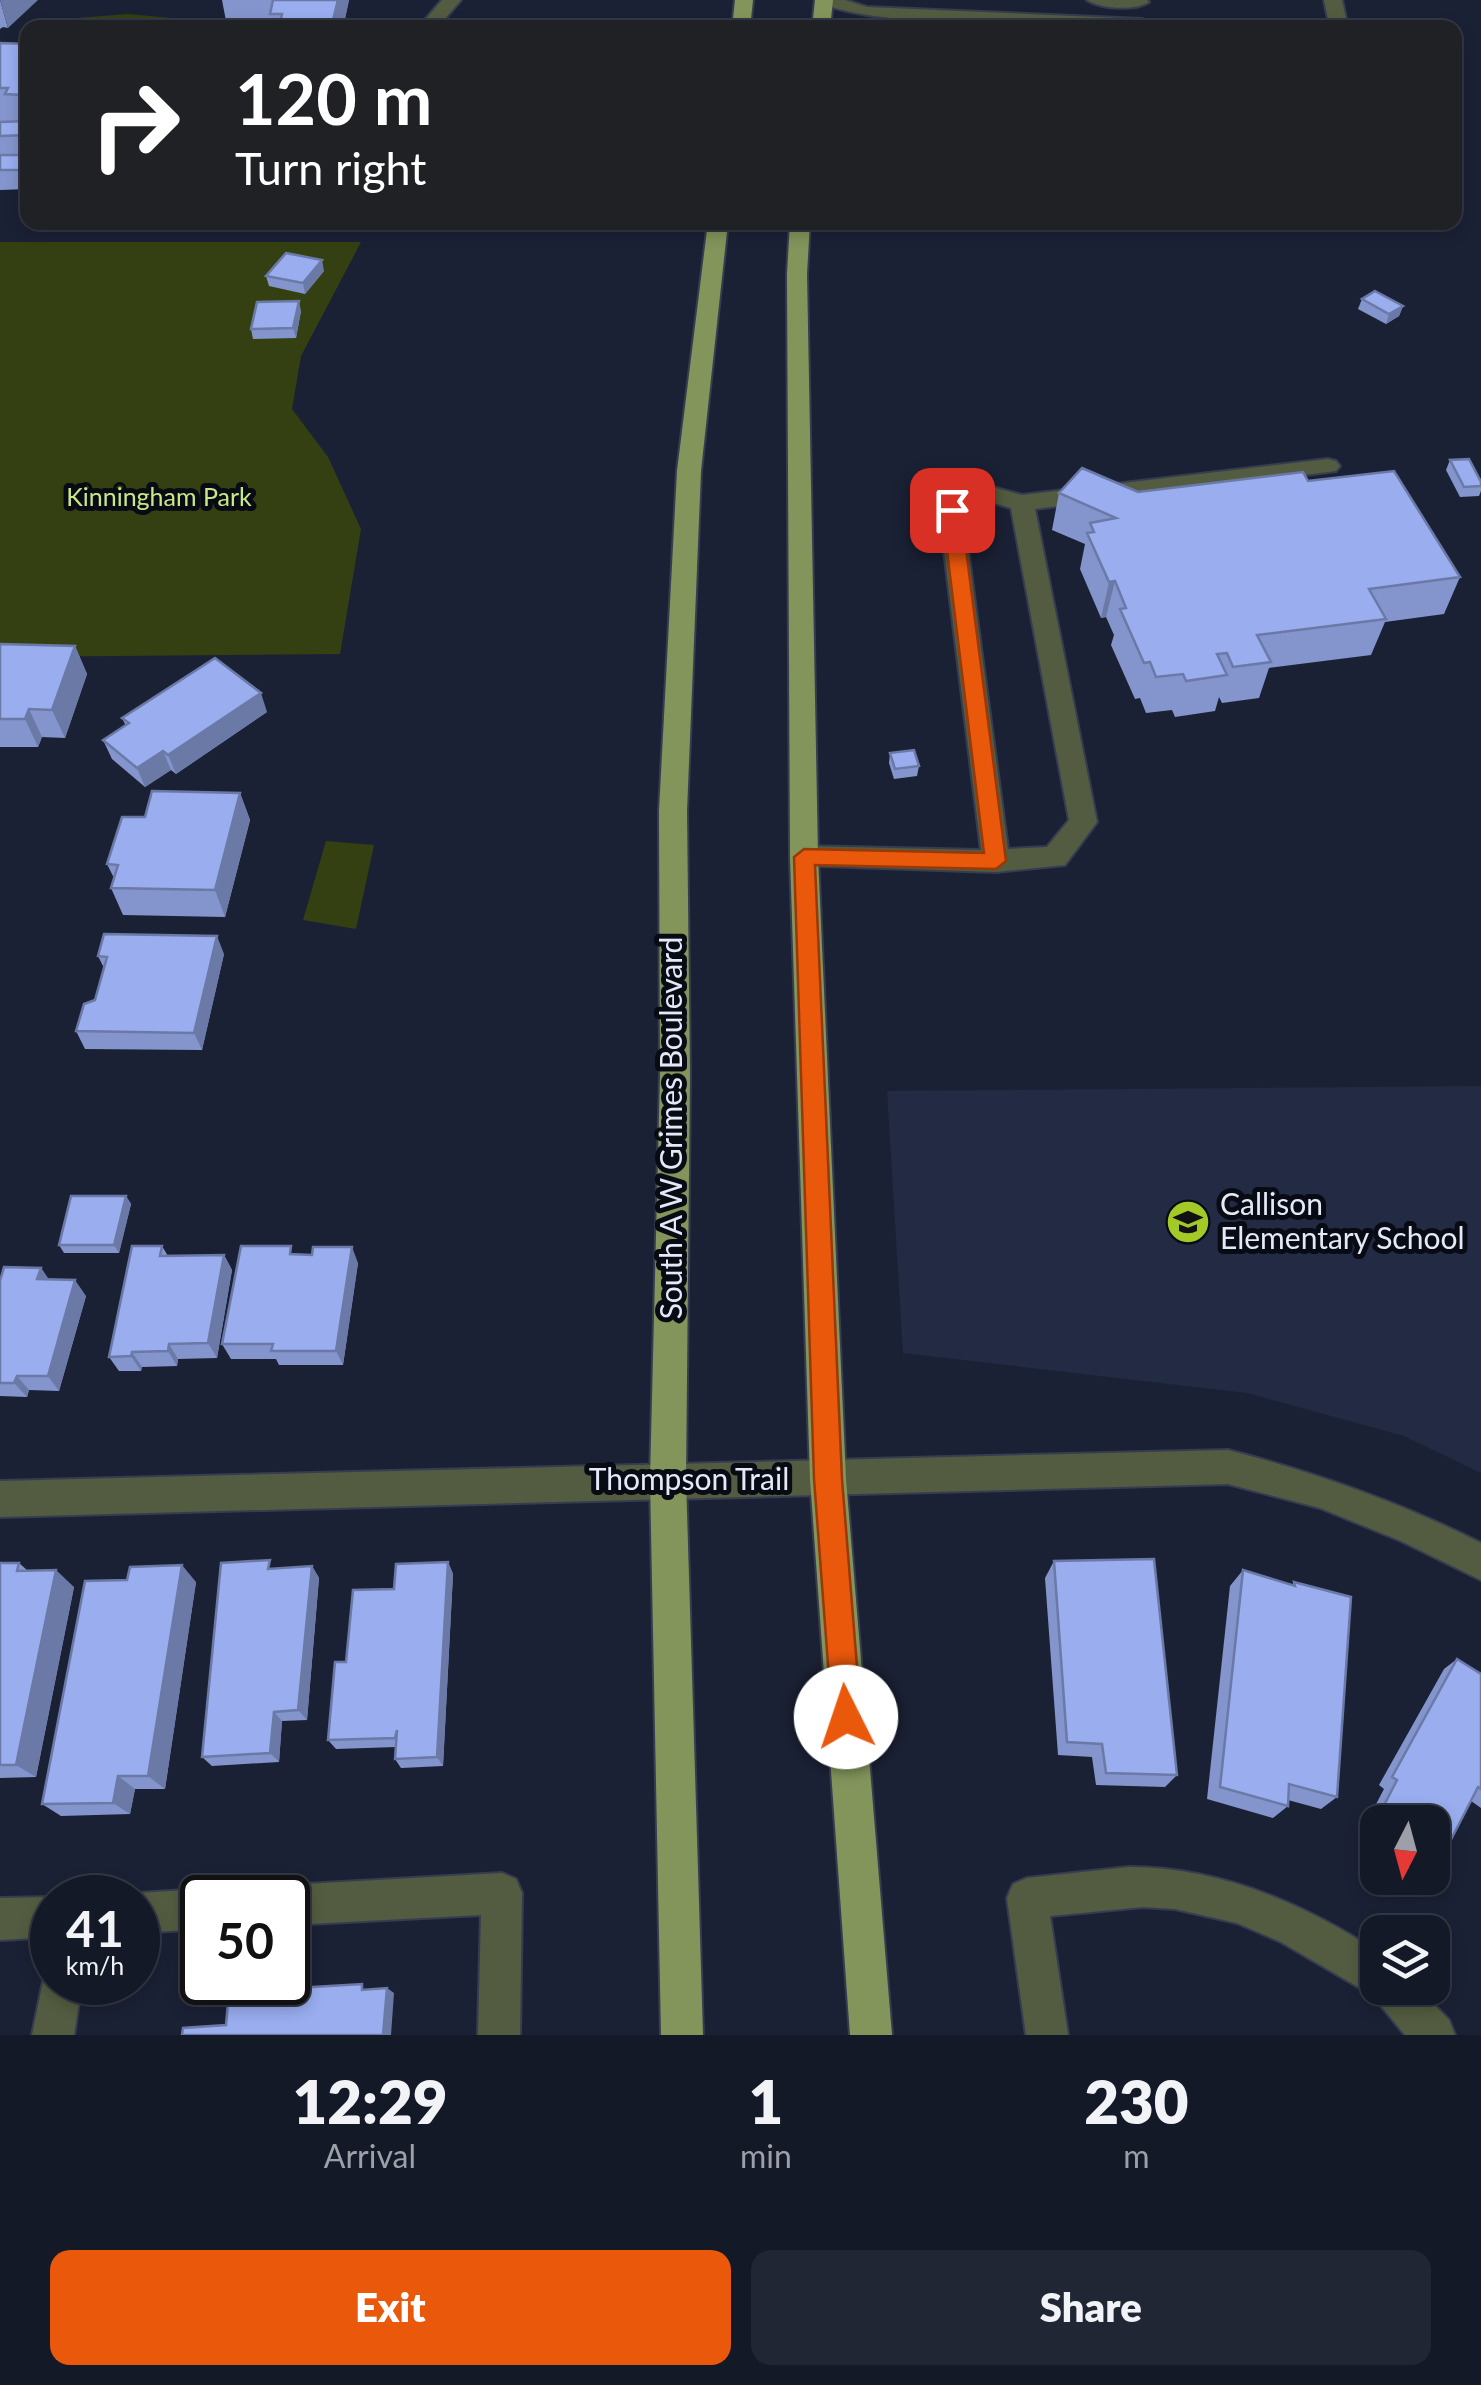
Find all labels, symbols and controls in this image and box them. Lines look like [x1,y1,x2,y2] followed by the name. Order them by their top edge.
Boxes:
[235,56,432,140] text: 120 m
[70,60,200,190] icon: right
[235,141,426,195] text: Turn right
[910,468,995,553] pin
[66,481,252,511] park label: Kinningham Park
[925,483,980,538] icon: arrive
[652,937,688,1319] street label: South A W Grimes Boulevard
[1220,1185,1465,1255] place label: Callison Elementary School
[1165,1199,1211,1245] school or university icon: Callison Elementary School
[589,1460,789,1496] street label: Thompson Trail
[794,1665,898,1769] position arrow
[1360,1805,1450,1895] north arrow
[1360,1805,1450,2005] map controls
[180,1875,310,2005] speed limit sign: 50
[66,1898,124,1958] text: 41
[1360,1915,1450,2005] button: layers
[66,1950,124,1980] text: km/h
[292,2065,448,2137] text: 12:29
[748,2065,783,2137] text: 1
[1084,2065,1189,2137] text: 230
[324,2136,416,2175] text: Arrival
[740,2136,792,2175] text: min
[1123,2136,1150,2175] text: m
[50,2250,731,2365] button: Exit
[751,2250,1431,2365] button: Share

